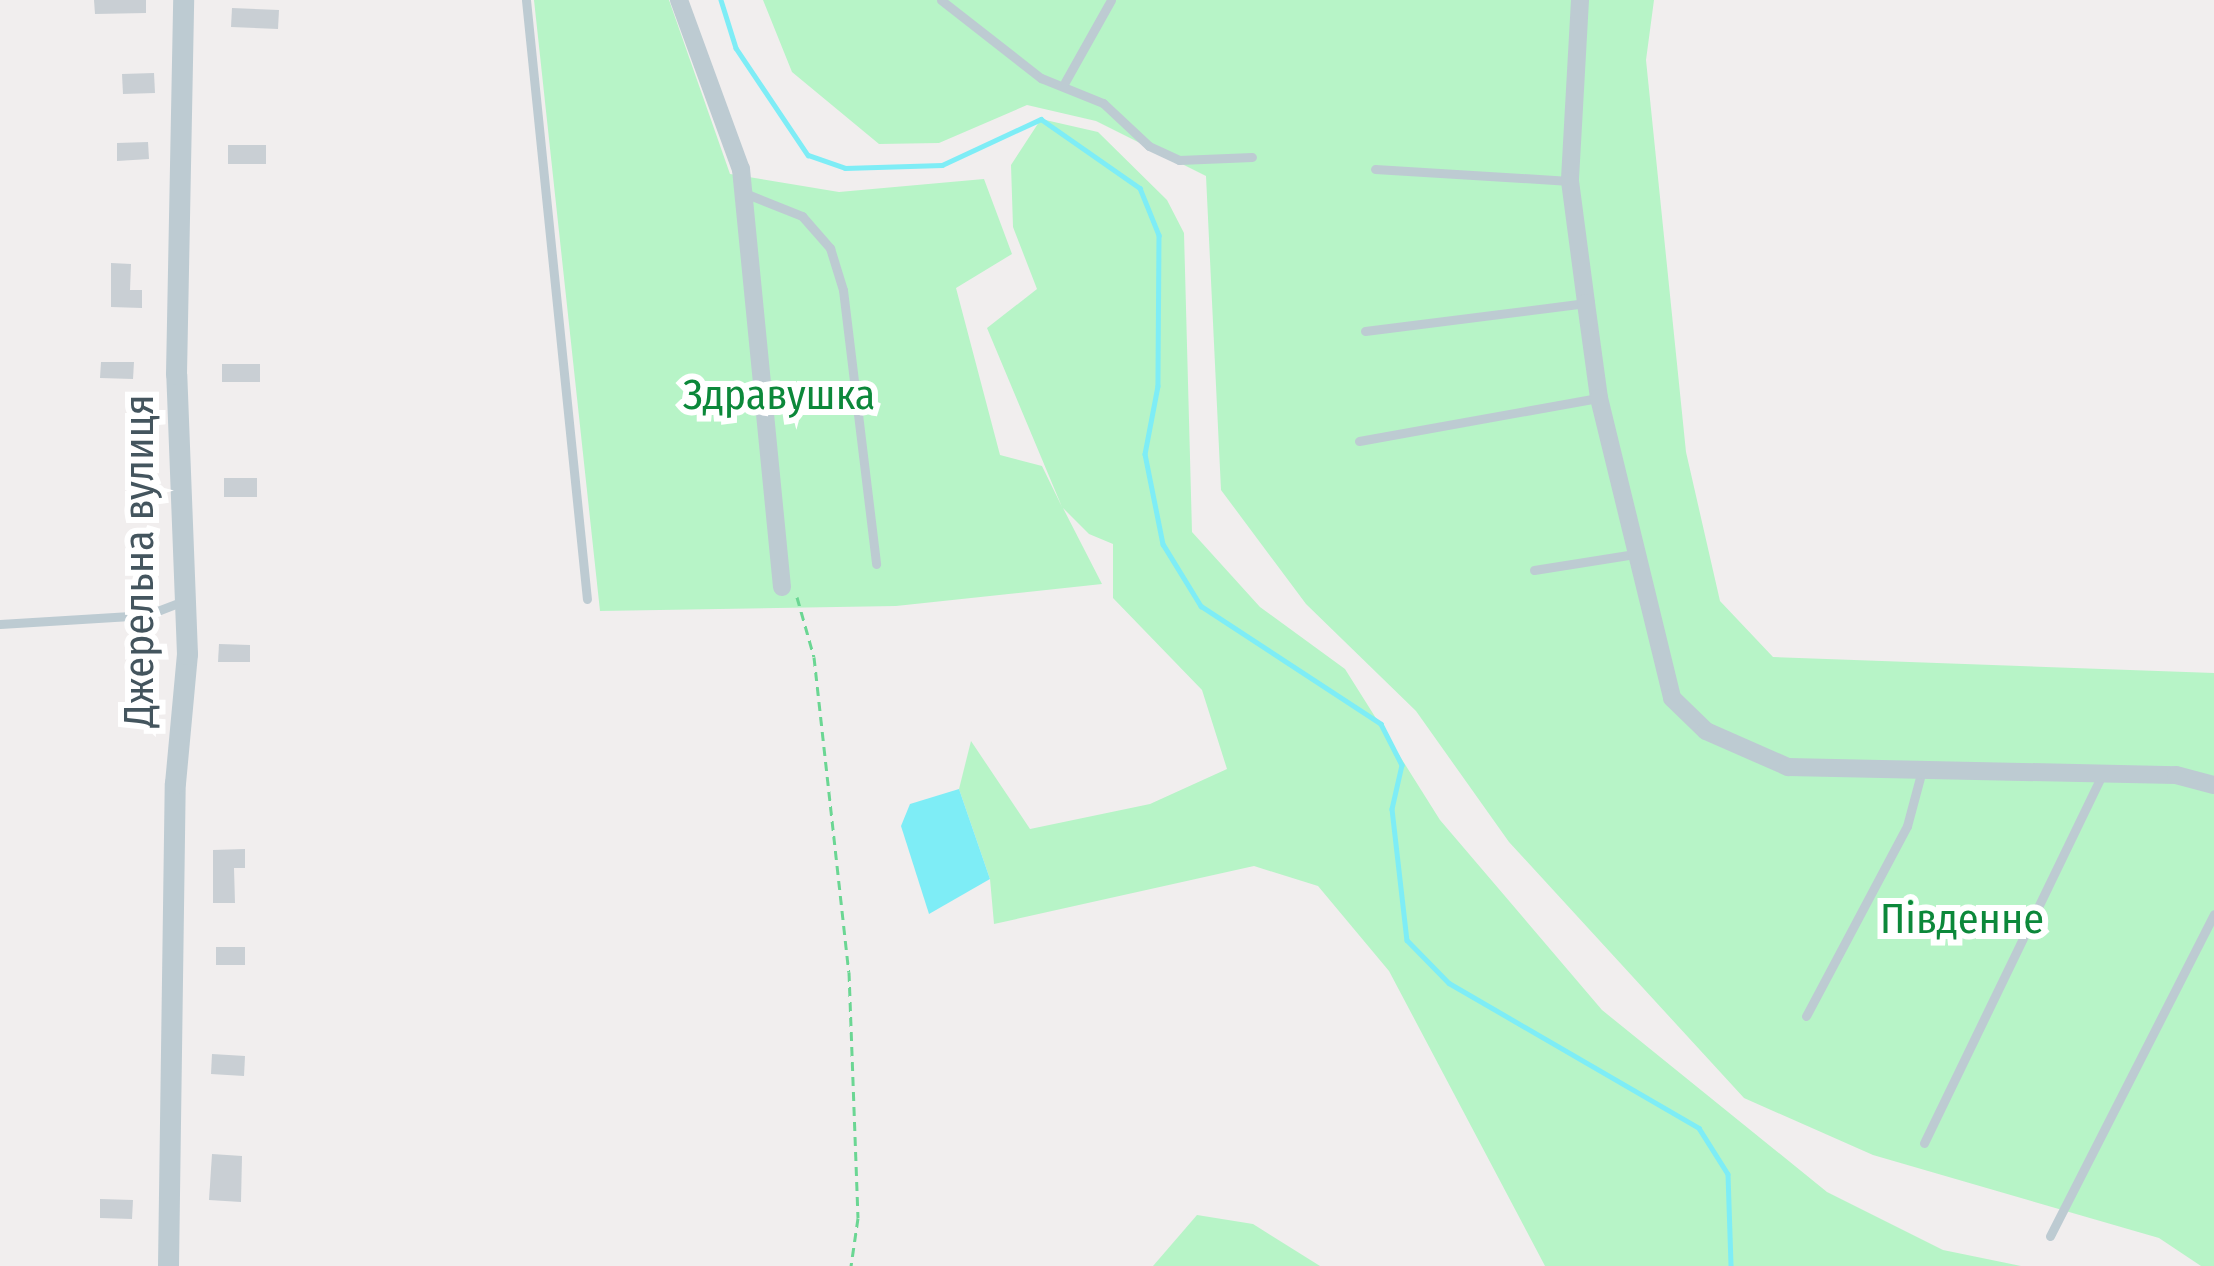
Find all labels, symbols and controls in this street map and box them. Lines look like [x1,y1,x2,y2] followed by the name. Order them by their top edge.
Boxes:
[683,370,875,420] park label: Здравушка
[114,394,164,728] street label: Джерельна вулиця
[1880,894,2044,944] park label: Південне

